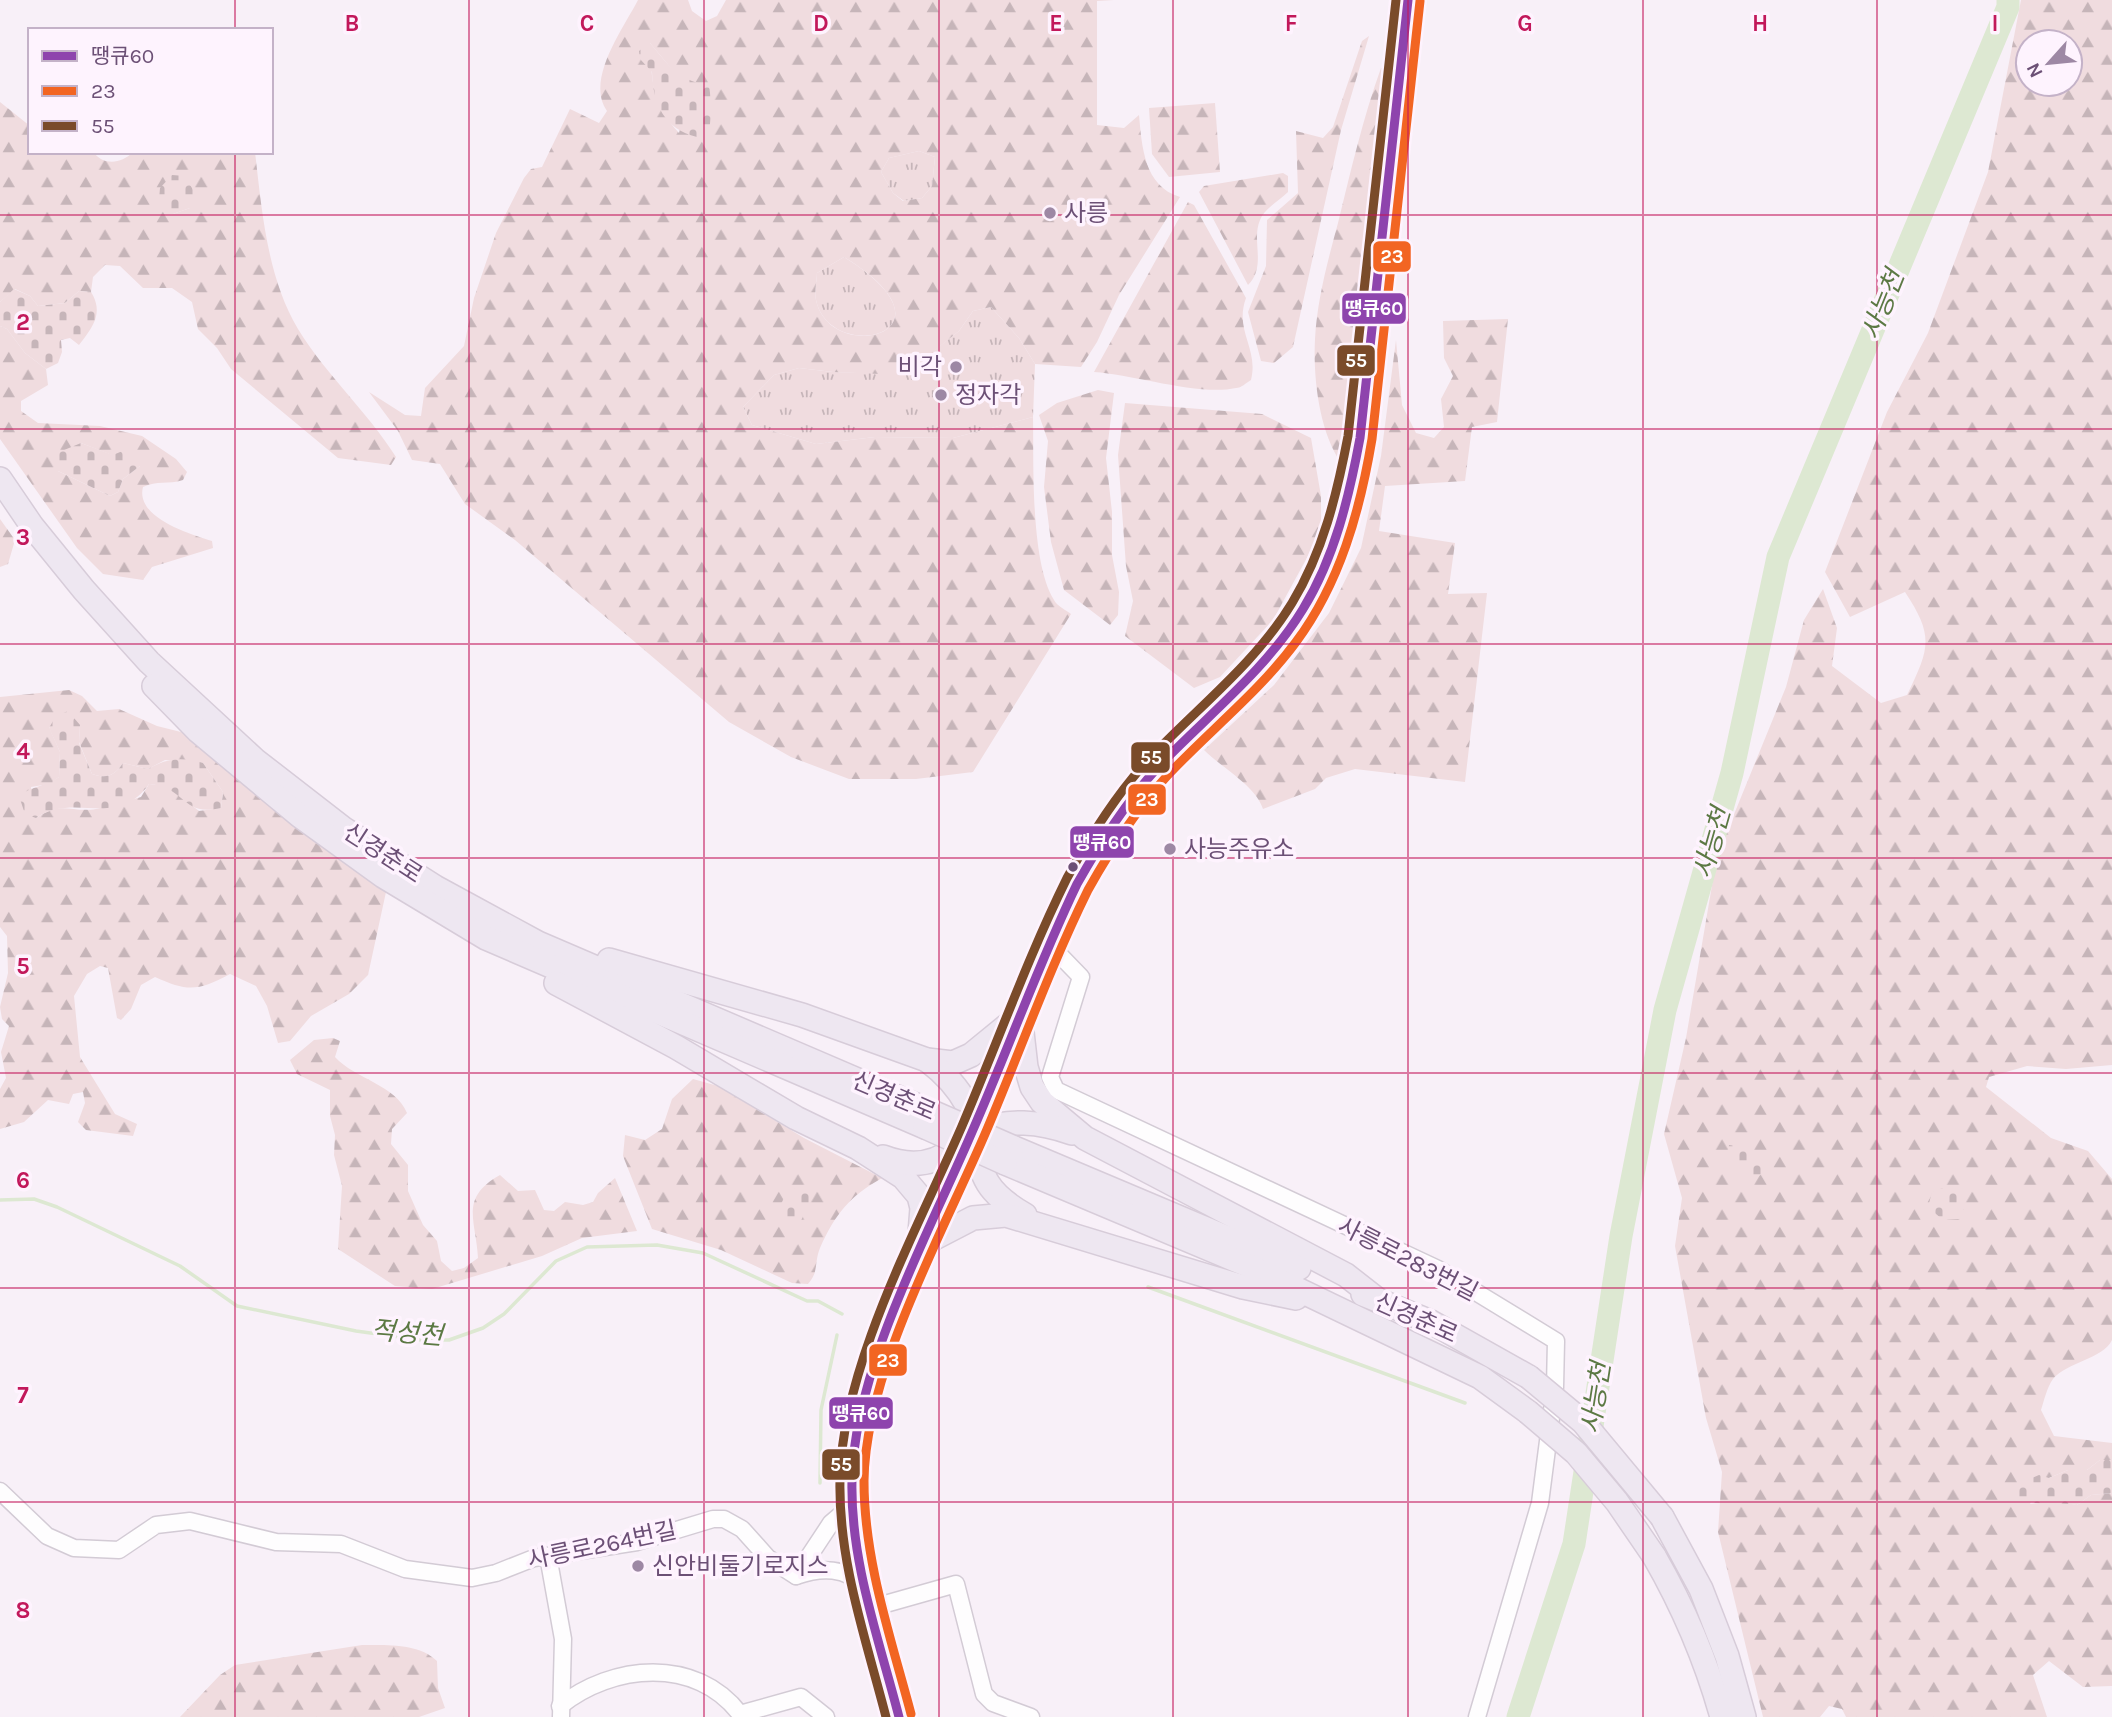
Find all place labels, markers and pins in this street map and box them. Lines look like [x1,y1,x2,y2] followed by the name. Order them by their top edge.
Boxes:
[1064,199,1108,227] place label: 사릉
[1042,205,1058,221] marker: 사릉
[898,353,942,381] place label: 비각
[948,359,964,375] marker: 비각
[955,381,1021,409] place label: 정자각
[933,387,949,403] marker: 정자각
[1184,835,1294,863] place label: 사능주유소
[1162,841,1178,857] marker: 사능주유소
[1066,860,1080,874] unlabelled marker
[652,1552,829,1580] place label: 신안비둘기로지스
[630,1558,646,1574] marker: 신안비둘기로지스

